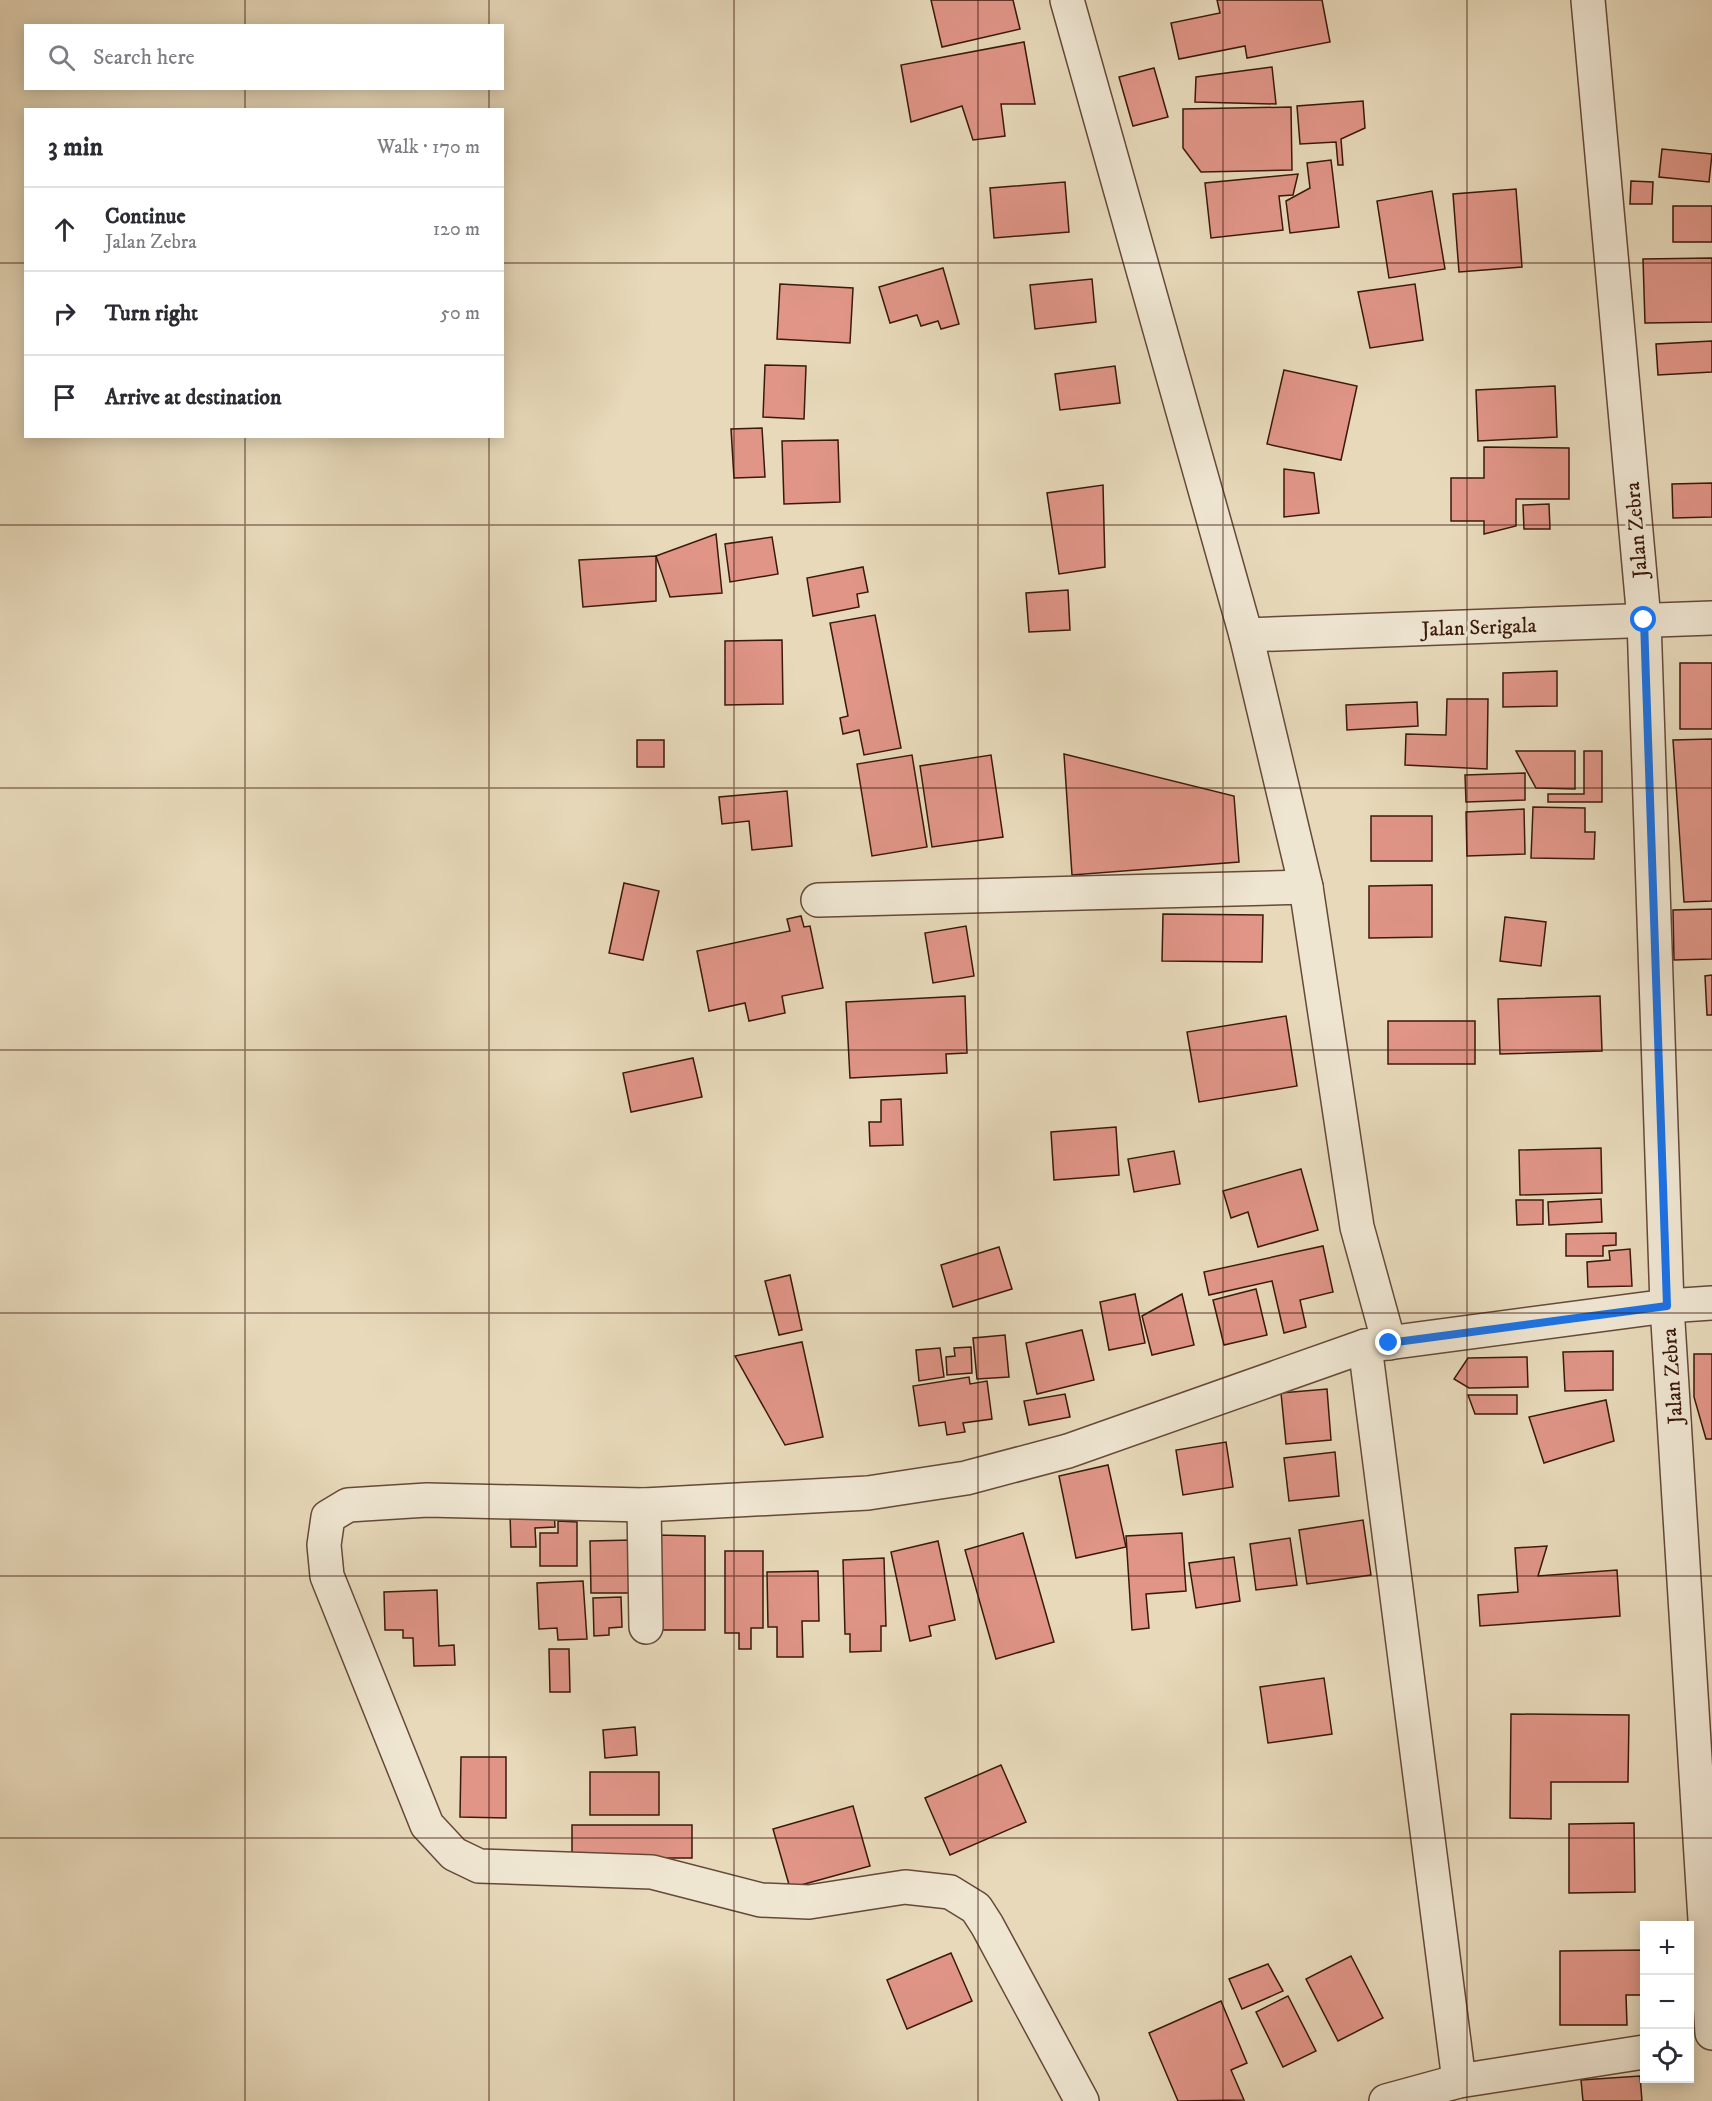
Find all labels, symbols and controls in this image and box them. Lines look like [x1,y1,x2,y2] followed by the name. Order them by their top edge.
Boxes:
[24,24,504,90] search box
[45,41,78,74] icon: search
[93,44,195,71] text: Search here
[48,131,103,164] text: 3 min
[377,135,480,160] text: Walk · 170 m
[105,203,186,230] text: Continue
[48,213,81,246] icon: ahead
[433,217,480,242] text: 120 m
[105,230,197,255] text: Jalan Zebra
[48,297,81,330] icon: right
[105,300,198,327] text: Turn right
[440,301,480,326] text: 50 m
[48,381,81,414] icon: arrive
[105,384,282,411] text: Arrive at destination
[1620,481,1654,581] street label: Jalan Zebra
[1630,606,1656,632] route start
[1419,613,1537,643] street label: Jalan Serigala
[1657,1327,1689,1427] street label: Jalan Zebra
[1375,1329,1401,1355] route end
[1640,1921,1694,2083] map controls
[1640,1921,1694,1975] button: +
[1640,1975,1694,2029] button: −
[1640,2029,1694,2083] button: locate

